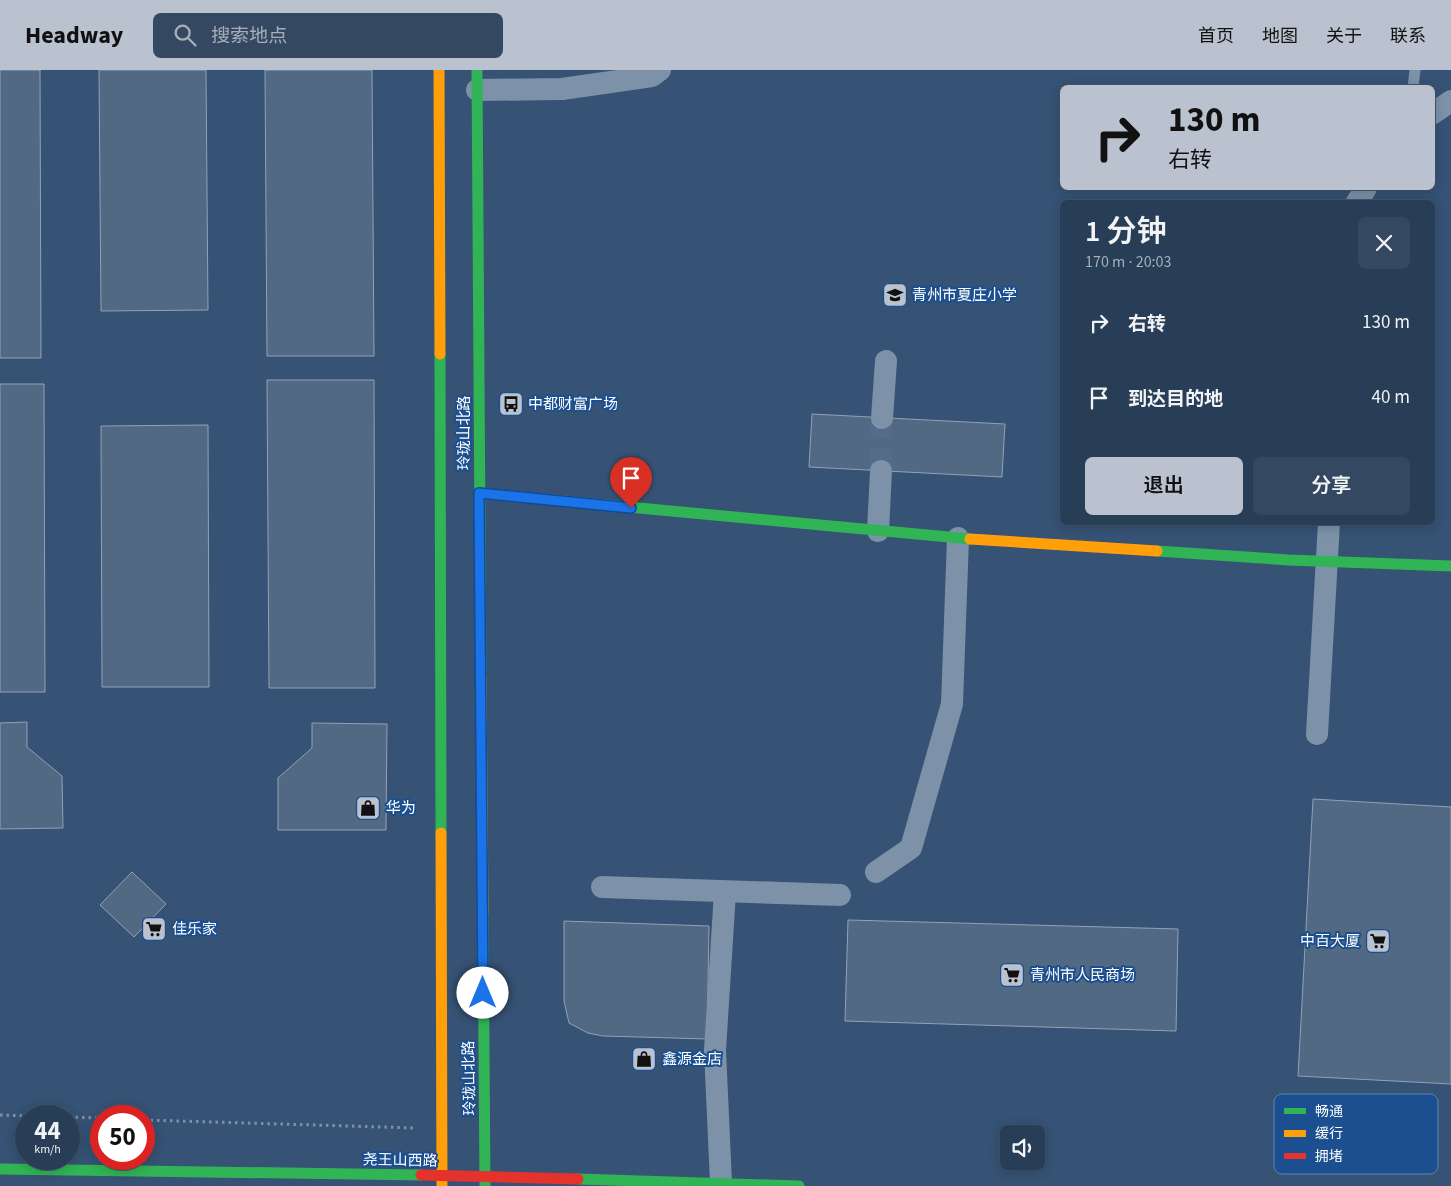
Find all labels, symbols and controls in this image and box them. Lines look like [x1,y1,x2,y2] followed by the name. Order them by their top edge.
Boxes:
[153,13,503,58] search box
[25,18,123,53] text: Headway
[171,21,199,49] icon: search
[211,23,287,50] text: 搜索地点
[1198,24,1234,49] text: 首页
[1262,24,1298,49] text: 地图
[1326,24,1362,49] text: 关于
[1390,24,1426,49] text: 联系
[1168,95,1260,145] text: 130 m
[1085,105,1150,170] icon: right
[1168,144,1212,176] text: 右转
[1085,210,1166,253] text: 1 分钟
[1358,217,1410,269] button: close
[1085,251,1172,273] text: 170 m · 20:03
[882,282,908,308] school or university icon: 青州市夏庄小学
[912,285,1017,306] place label: 青州市夏庄小学
[1085,309,1113,337] icon: right
[1362,309,1410,336] text: 130 m
[1128,311,1166,338] text: 右转
[1085,384,1113,412] icon: arrive
[1372,384,1410,411] text: 40 m
[1128,386,1223,413] text: 到达目的地
[498,391,524,417] bus stop icon: 中都财富广场
[528,394,618,415] place label: 中都财富广场
[454,395,475,471] street label: 玲珑山北路
[610,457,652,508] pin
[1085,457,1243,515] button: 退出
[1253,457,1410,515] button: 分享
[617,464,645,492] icon: arrive
[355,795,381,821] shop icon: 华为
[386,798,416,819] place label: 华为
[141,916,167,942] supermarket icon: 佳乐家
[172,919,217,940] place label: 佳乐家
[1365,928,1391,954] supermarket icon: 中百大厦
[1300,931,1360,952] place label: 中百大厦
[999,962,1025,988] supermarket icon: 青州市人民商场
[1030,965,1135,986] place label: 青州市人民商场
[456,966,508,1018] position arrow
[458,1040,481,1116] street label: 玲珑山北路
[631,1046,657,1072] shop icon: 鑫源金店
[662,1049,722,1070] place label: 鑫源金店
[1274,1094,1438,1174] legend
[1315,1102,1343,1122] text: 畅通
[90,1105,155,1170] speed limit sign: 50
[34,1113,61,1149] text: 44
[1315,1124,1343,1144] text: 缓行
[1000,1125,1045,1170] map controls
[1000,1125,1045,1170] button: sound
[34,1141,61,1158] text: km/h
[1315,1147,1343,1167] text: 拥堵
[362,1149,438,1172] street label: 尧王山西路

